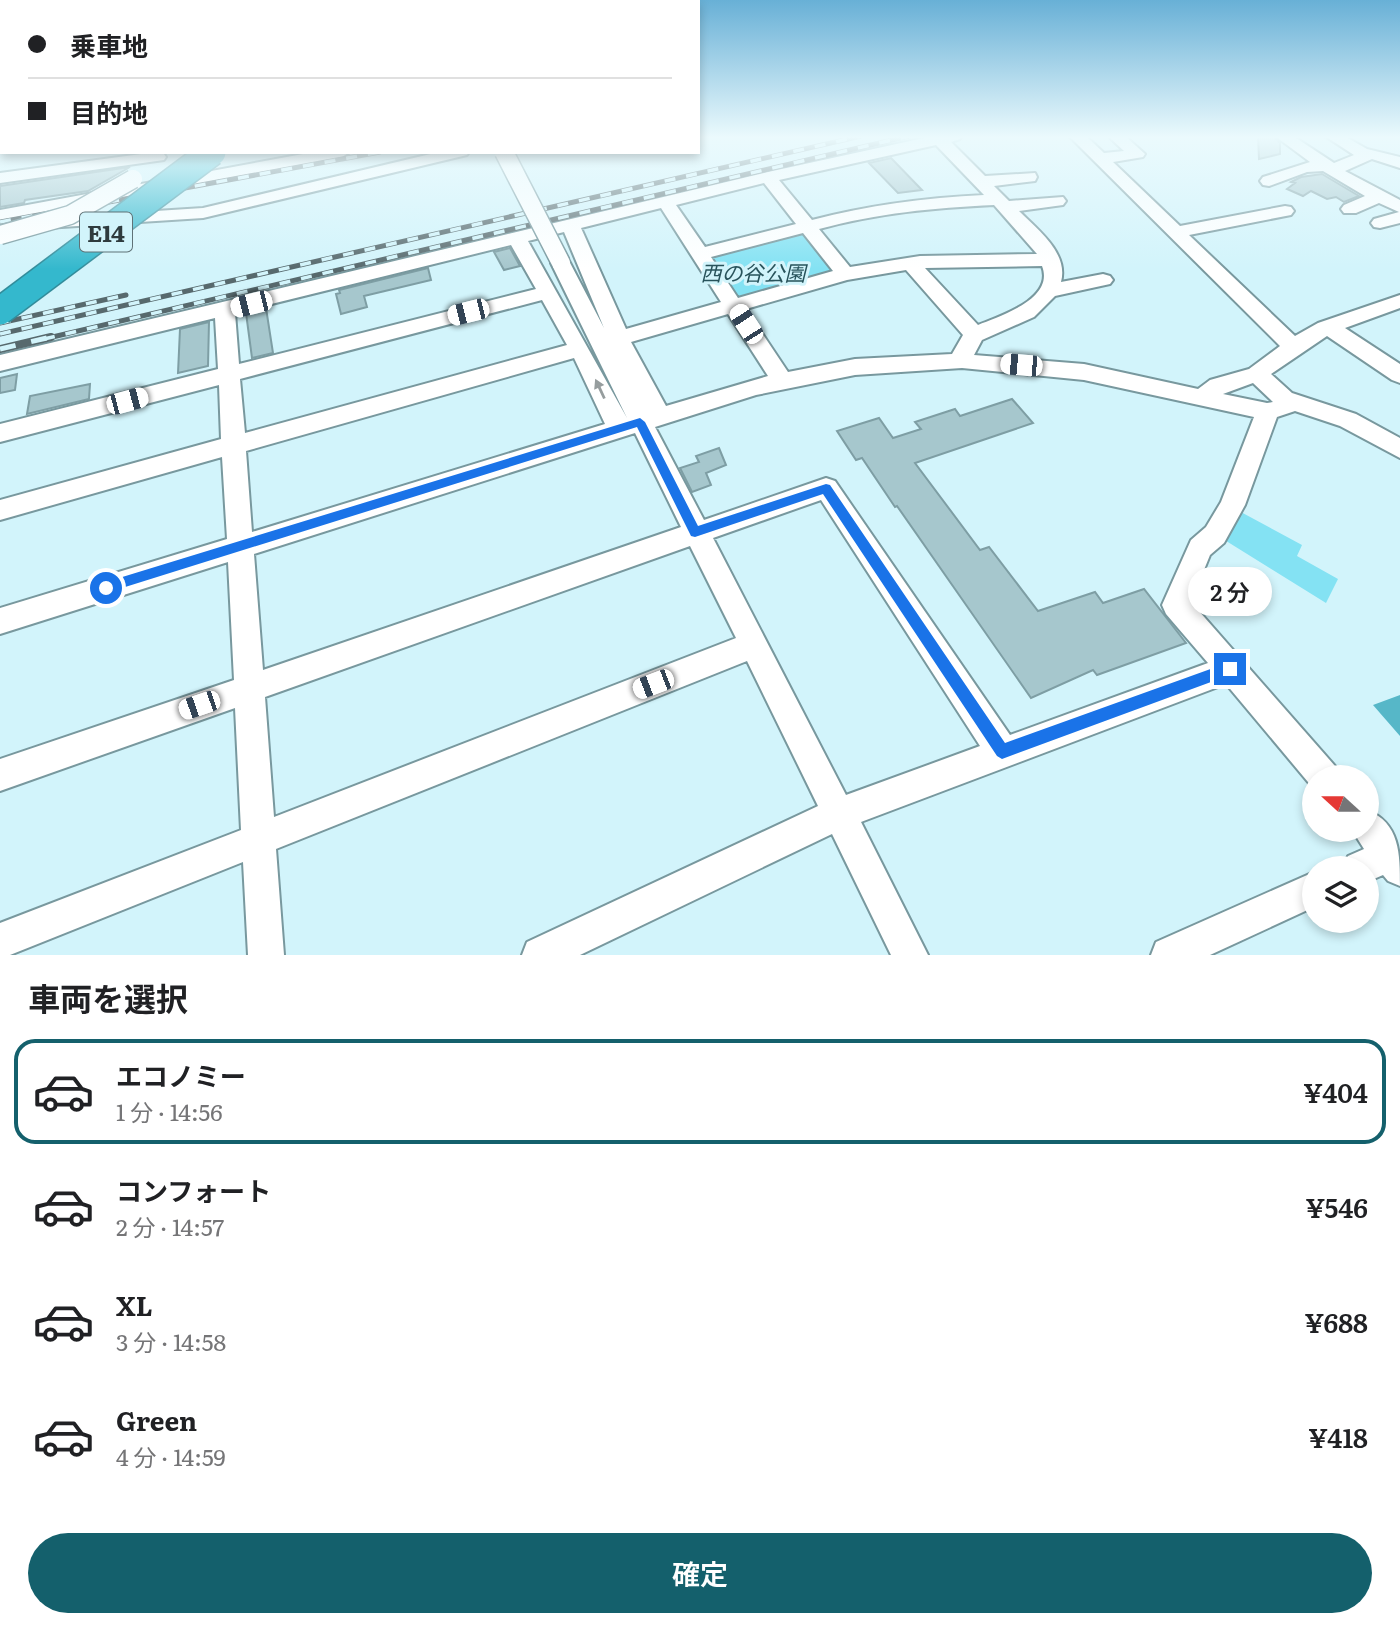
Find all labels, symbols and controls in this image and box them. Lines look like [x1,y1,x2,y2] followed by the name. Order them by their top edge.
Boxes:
[70,25,148,64] text: 乗車地
[70,92,148,131] text: 目的地
[80,213,132,252] road number: E14
[701,256,808,287] park label: 西の谷公園
[229,289,274,319] car
[446,297,491,327] car
[726,301,767,347] car
[1000,353,1043,377] car
[594,379,605,399] one-way arrow
[104,385,151,417] car
[1188,568,1272,616] callout: 2 分
[90,572,122,604] route start
[1210,574,1250,608] text: 2 分
[1214,653,1246,685] route end
[630,667,677,701] car
[176,688,223,722] car
[1302,765,1379,842] north arrow
[1302,765,1379,933] map controls
[1302,856,1379,933] button: layers
[28,973,188,1021] text: 車両を選択
[116,1055,246,1094] text: エコノミー
[32,1060,95,1123] icon: car
[1303,1072,1368,1111] text: ¥404
[116,1094,223,1128] text: 1 分 · 14:56
[116,1170,271,1209] text: コンフォート
[32,1175,95,1238] icon: car
[1305,1187,1368,1226] text: ¥546
[116,1209,224,1243] text: 2 分 · 14:57
[116,1285,153,1324] text: XL
[32,1290,95,1353] icon: car
[1305,1302,1368,1341] text: ¥688
[116,1324,226,1358] text: 3 分 · 14:58
[116,1400,197,1439] text: Green
[32,1405,95,1468] icon: car
[1308,1417,1368,1456] text: ¥418
[116,1439,226,1473] text: 4 分 · 14:59
[28,1533,1372,1613] button: 確定

